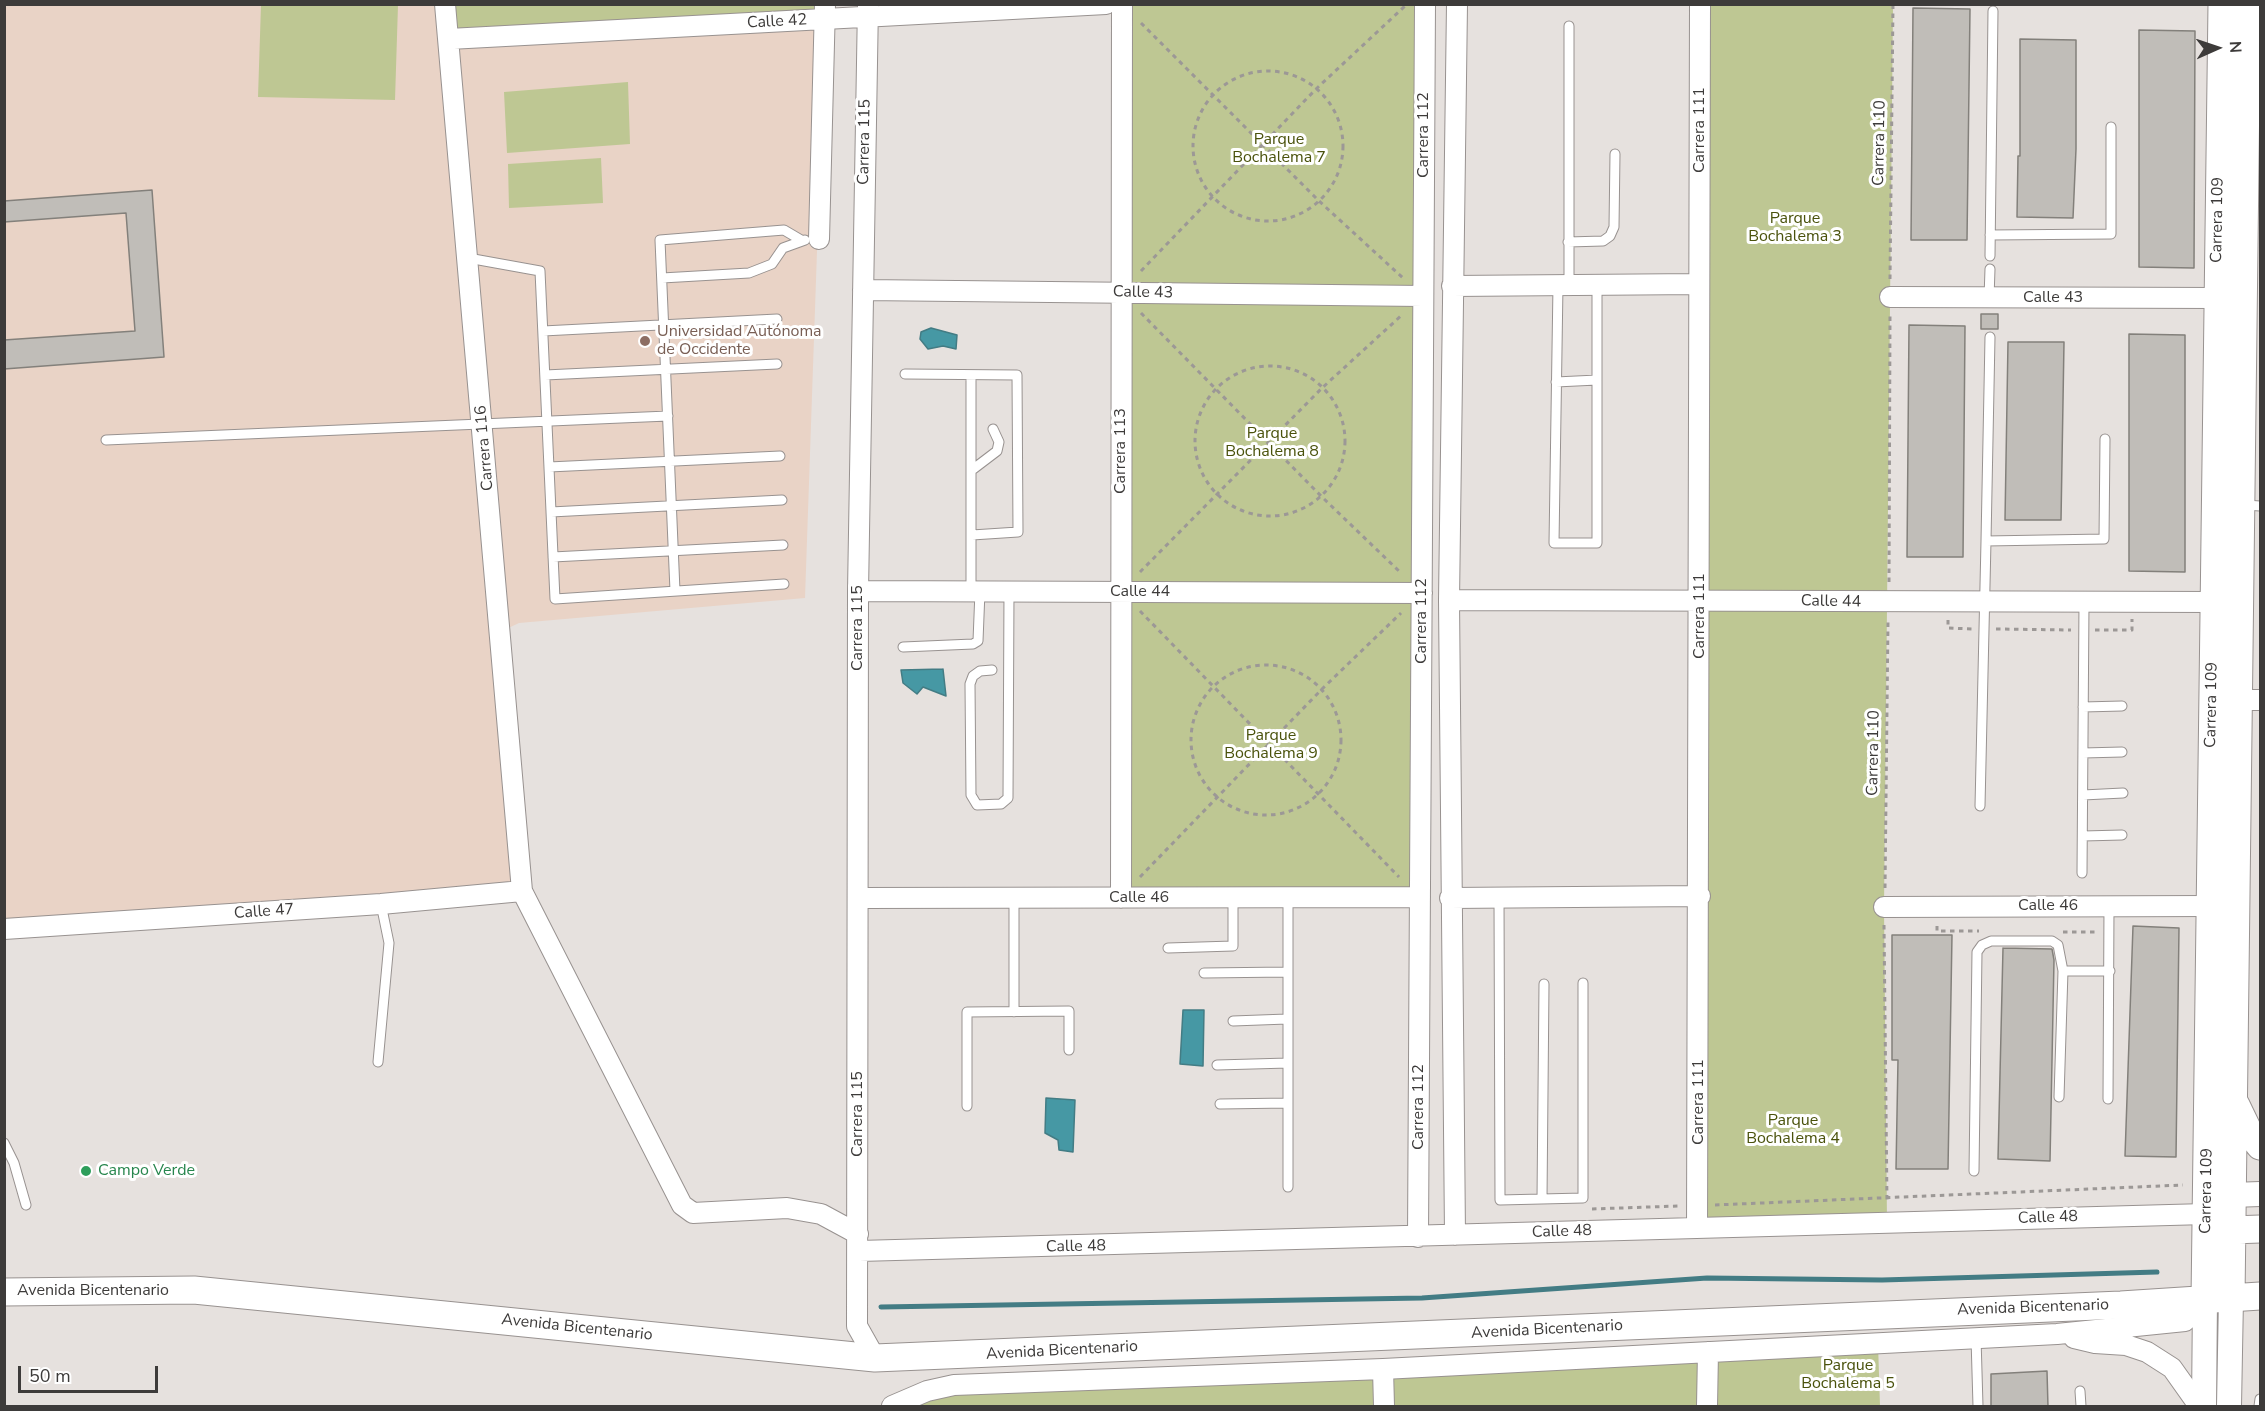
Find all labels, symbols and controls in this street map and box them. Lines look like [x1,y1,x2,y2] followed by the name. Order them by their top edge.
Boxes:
[746,11,808,33] street label: Calle 42
[2187,18,2247,78] north arrow
[2224,41,2246,54] text: N
[1690,87,1710,173] street label: Carrera 111
[1414,92,1434,178] street label: Carrera 112
[855,99,875,185] street label: Carrera 115
[1870,100,1890,186] street label: Carrera 110
[1232,130,1326,168] park label: Parque Bochalema 7
[2208,177,2228,263] street label: Carrera 109
[1748,209,1842,247] park label: Parque Bochalema 3
[1113,283,1173,303] street label: Calle 43
[2023,288,2083,308] street label: Calle 43
[657,322,822,360] place label: Universidad Autónoma de Occidente
[638,334,652,348] marker: Universidad Autónoma de Occidente
[472,404,498,492] street label: Carrera 116
[1111,408,1131,494] street label: Carrera 113
[1225,424,1319,462] park label: Parque Bochalema 8
[1690,573,1710,659] street label: Carrera 111
[1412,578,1432,664] street label: Carrera 112
[1110,582,1170,602] street label: Calle 44
[848,585,868,671] street label: Carrera 115
[1801,592,1861,612] street label: Calle 44
[2202,662,2222,748] street label: Carrera 109
[1864,710,1884,796] street label: Carrera 110
[1224,726,1318,764] park label: Parque Bochalema 9
[1109,888,1169,908] street label: Calle 46
[2018,896,2078,916] street label: Calle 46
[233,900,295,924] street label: Calle 47
[1689,1059,1709,1145] street label: Carrera 111
[1409,1064,1429,1150] street label: Carrera 112
[848,1071,868,1157] street label: Carrera 115
[1746,1111,1840,1149] park label: Parque Bochalema 4
[2197,1148,2217,1234] street label: Carrera 109
[98,1161,195,1181] place label: Campo Verde
[79,1164,93,1178] marker: Campo Verde
[2018,1207,2078,1229] street label: Calle 48
[1532,1221,1592,1243] street label: Calle 48
[1046,1237,1106,1257] street label: Calle 48
[17,1281,169,1301] street label: Avenida Bicentenario
[1957,1296,2109,1320] street label: Avenida Bicentenario
[500,1311,654,1345] street label: Avenida Bicentenario
[1471,1316,1623,1344] street label: Avenida Bicentenario
[986,1337,1138,1365] street label: Avenida Bicentenario
[21,1354,160,1392] scale bar
[1801,1356,1895,1394] park label: Parque Bochalema 5
[29,1364,71,1388] text: 50 m

